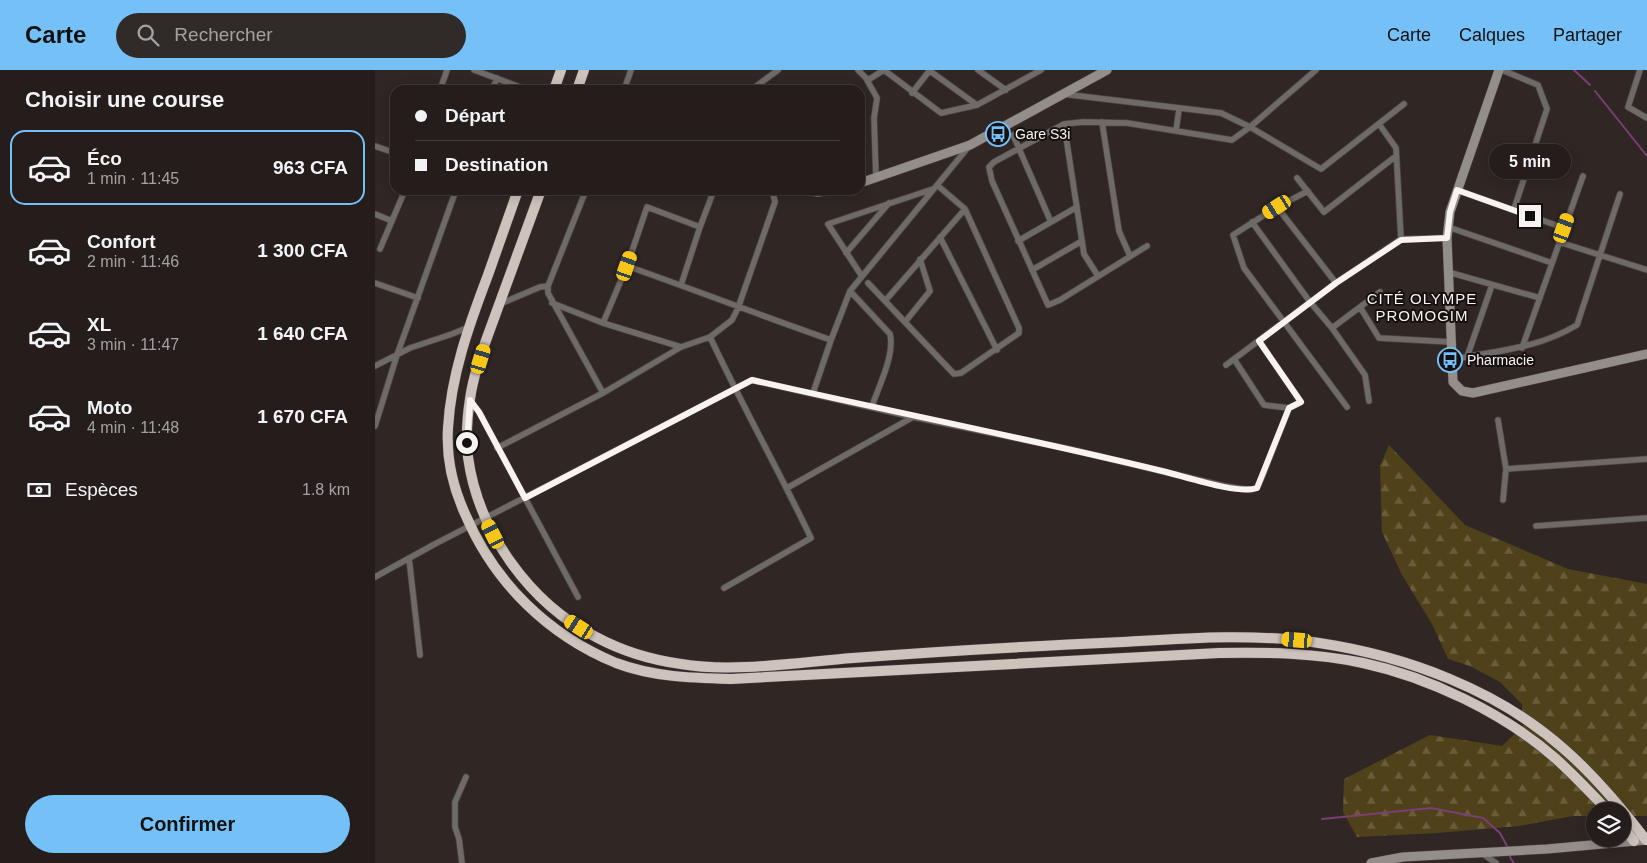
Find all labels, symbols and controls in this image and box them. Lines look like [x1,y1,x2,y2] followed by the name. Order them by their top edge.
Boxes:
[116,13,466,58] search box
[25,21,86,48] text: Carte
[134,21,162,49] icon: search
[174,24,273,45] text: Rechercher
[1387,25,1431,45] text: Carte
[1459,25,1525,45] text: Calques
[1553,25,1622,45] text: Partager
[25,87,224,112] text: Choisir une course
[445,105,505,126] text: Départ
[985,121,1011,147] bus stop icon: Gare S3i
[1015,126,1070,142] place label: Gare S3i
[1489,144,1571,178] callout: 5 min
[27,145,72,190] icon: car
[87,148,122,169] text: Éco
[1509,153,1551,170] text: 5 min
[445,154,548,175] text: Destination
[273,157,348,178] text: 963 CFA
[87,170,179,187] text: 1 min · 11:45
[1260,193,1293,221] car
[1519,205,1541,227] route end
[1551,211,1576,245] car
[27,228,72,273] icon: car
[87,231,156,252] text: Confort
[257,240,348,261] text: 1 300 CFA
[615,249,638,283] car
[87,253,179,270] text: 2 min · 11:46
[1367,290,1477,324] district label: CITÉ OLYMPE PROMOGIM
[27,311,72,356] icon: car
[87,314,111,335] text: XL
[257,323,348,344] text: 1 640 CFA
[87,336,179,353] text: 3 min · 11:47
[469,342,492,376] car
[1437,347,1463,373] bus stop icon: Pharmacie
[1467,352,1534,368] place label: Pharmacie
[27,394,72,439] icon: car
[87,397,132,418] text: Moto
[257,406,348,427] text: 1 670 CFA
[87,419,179,436] text: 4 min · 11:48
[456,432,478,454] route start
[25,476,53,504] icon: cash
[65,479,138,500] text: Espèces
[302,481,350,498] text: 1.8 km
[479,517,506,551] car
[562,613,595,641] car
[1281,631,1312,649] car
[25,795,350,853] button: Confirmer
[1586,802,1631,847] map controls
[1586,802,1631,847] button: layers

